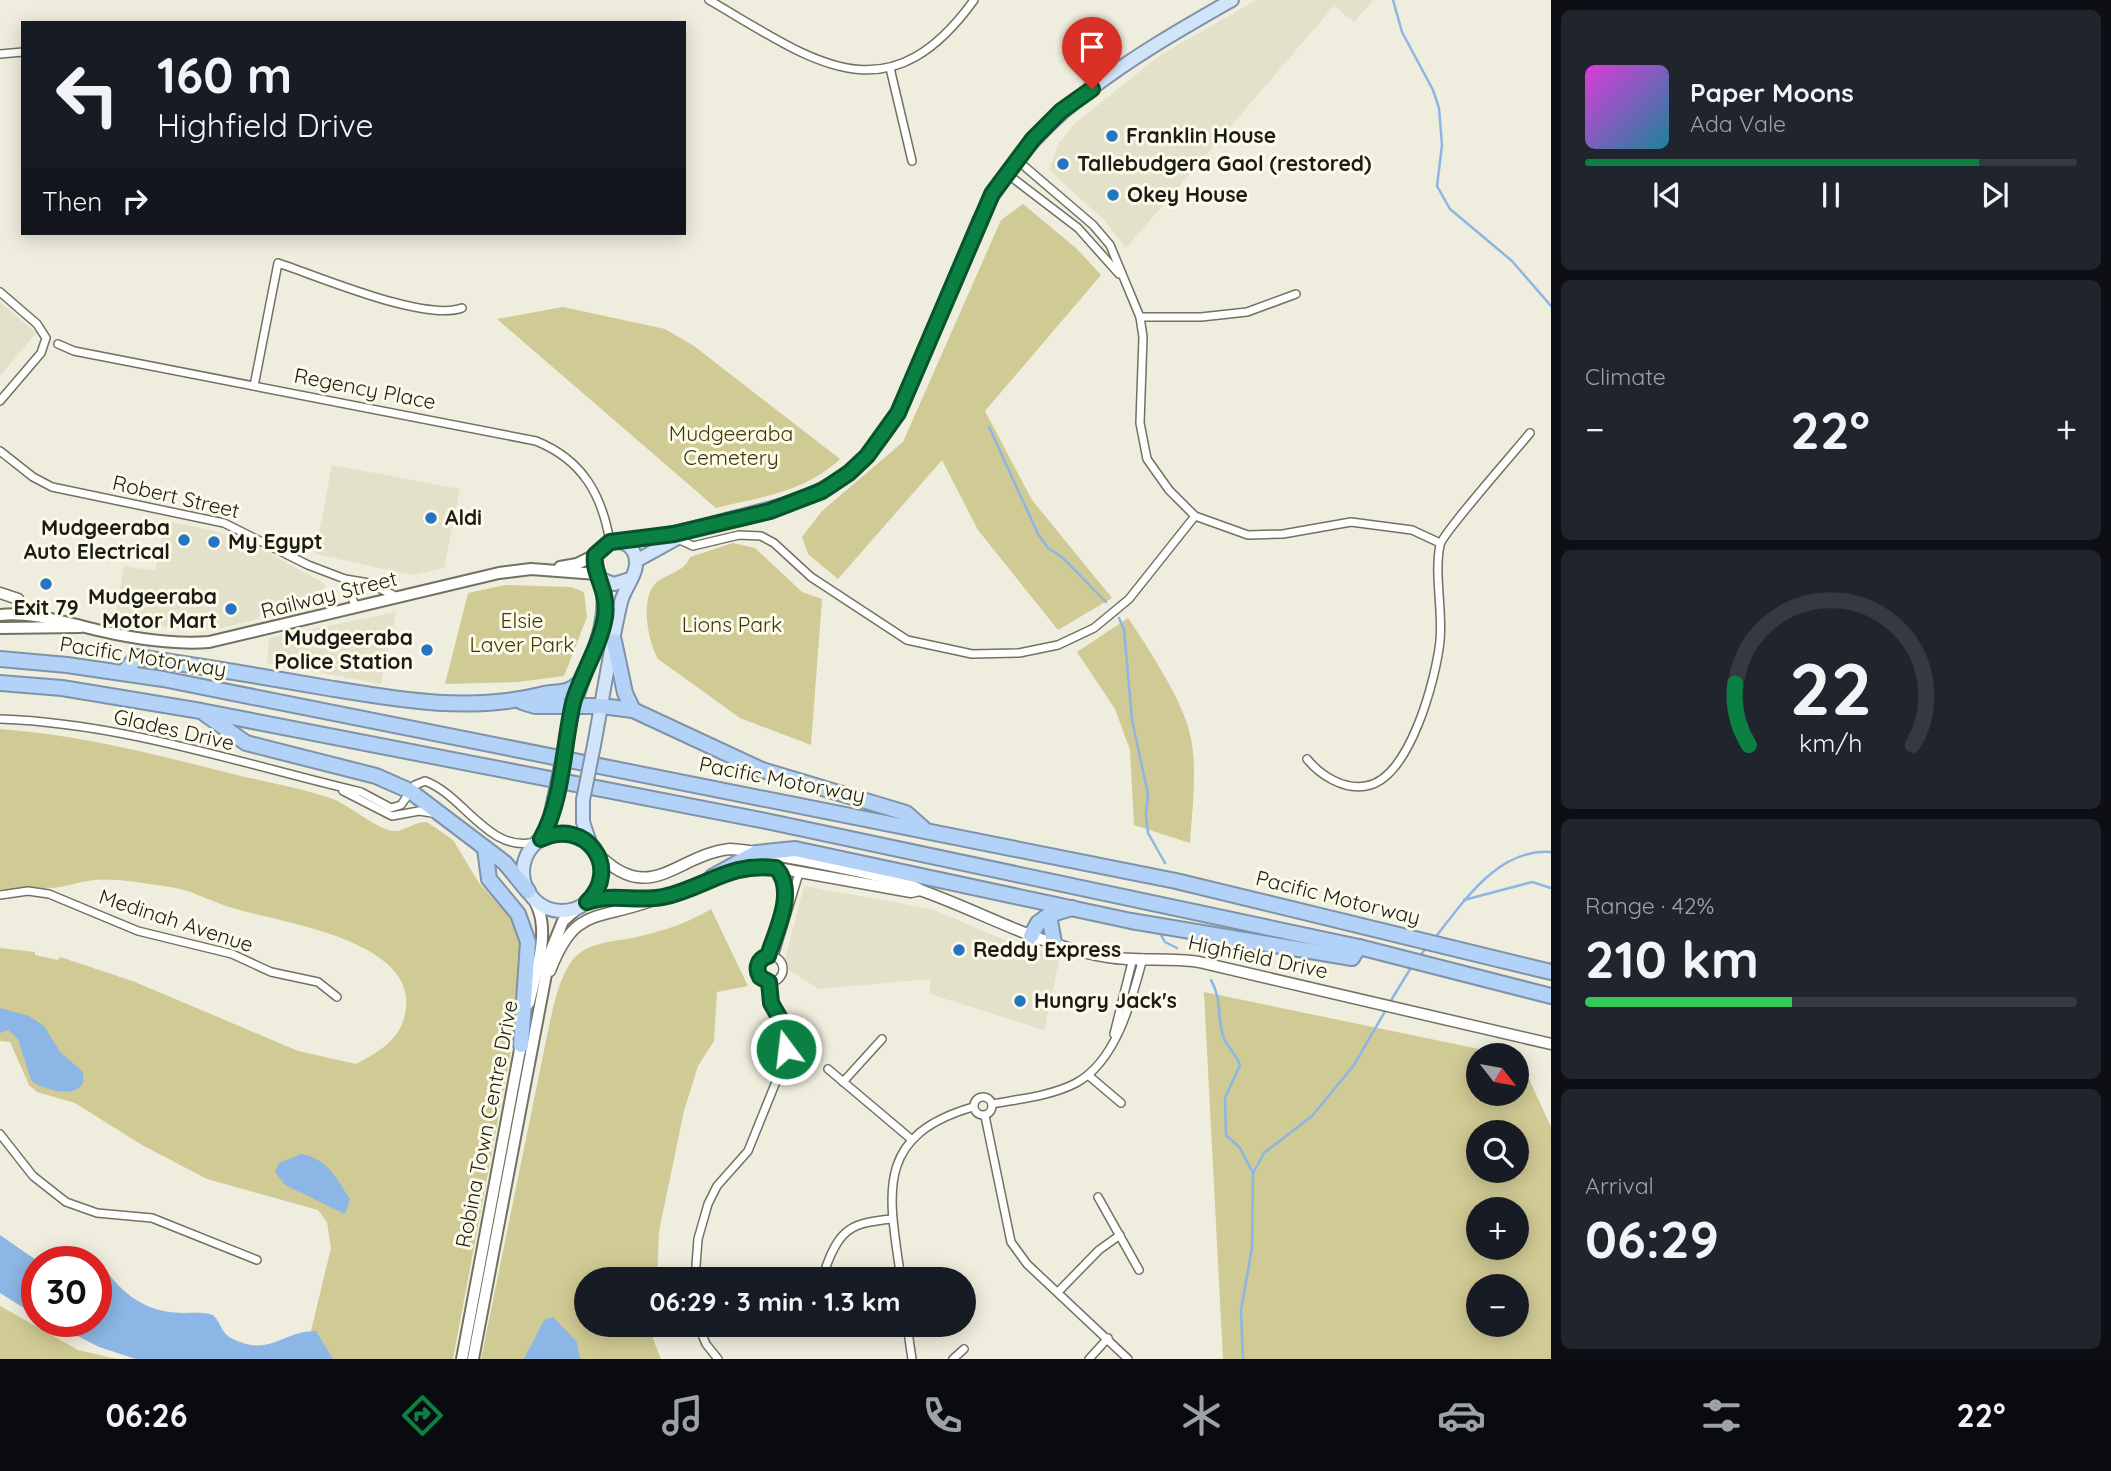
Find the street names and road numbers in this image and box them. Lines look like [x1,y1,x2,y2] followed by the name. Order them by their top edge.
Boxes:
[292,362,438,414] street label: Regency Place
[110,469,242,523] street label: Robert Street
[258,565,400,624] street label: Railway Street
[58,630,228,682] street label: Pacific Motorway
[111,703,237,756] street label: Glades Drive
[697,750,867,808] street label: Pacific Motorway
[1253,864,1423,930] street label: Pacific Motorway
[96,883,257,957] street label: Medinah Avenue
[1186,929,1330,984] street label: Highfield Drive
[449,998,523,1250] street label: Robina Town Centre Drive

